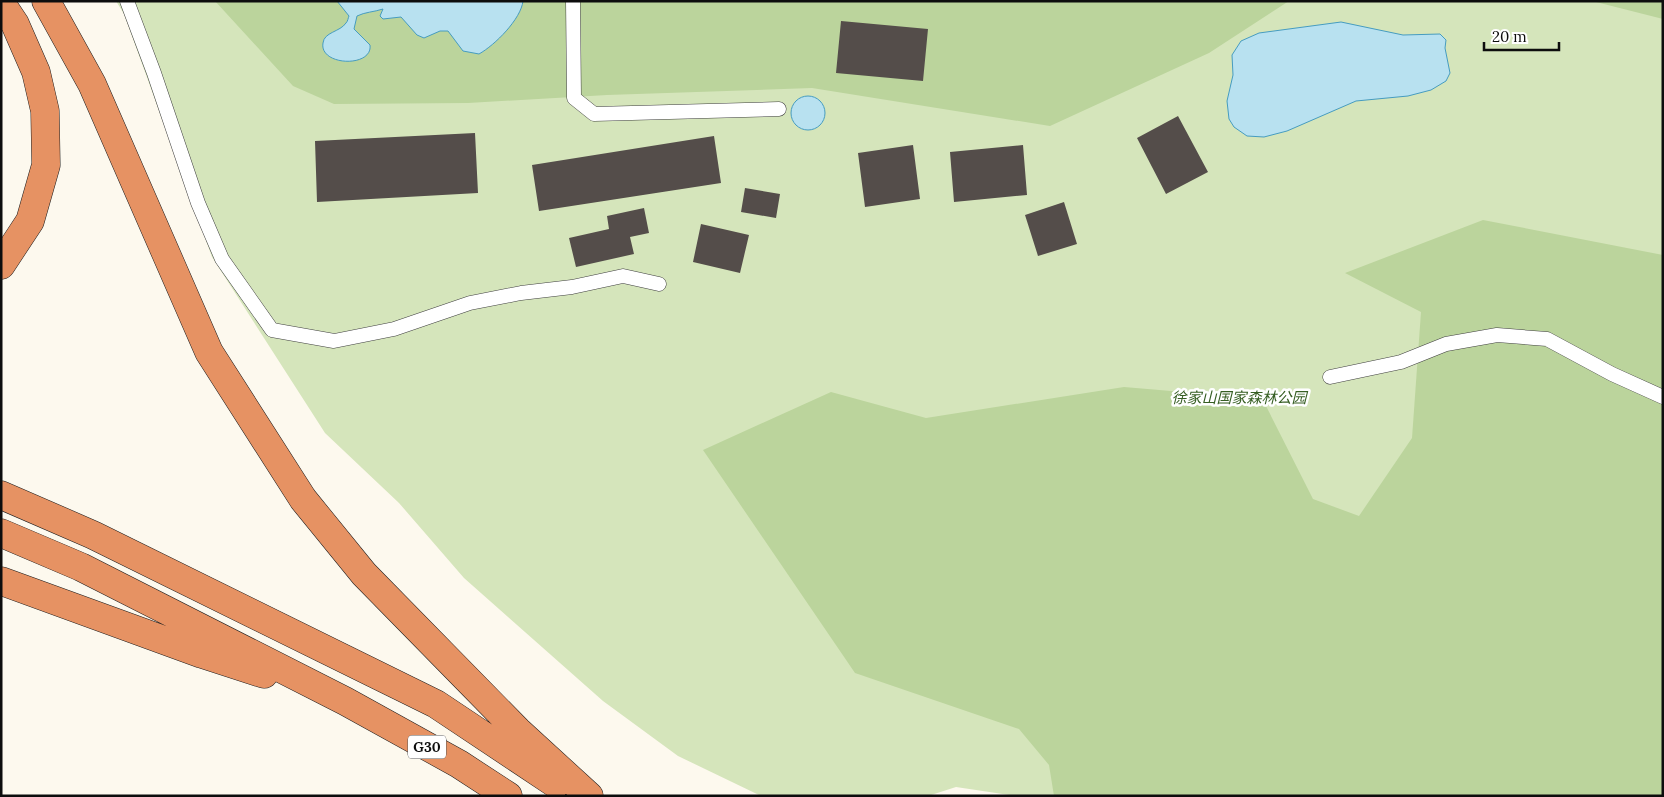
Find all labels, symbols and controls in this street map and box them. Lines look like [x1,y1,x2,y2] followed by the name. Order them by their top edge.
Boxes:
[1484,20,1559,52] scale bar
[1492,27,1527,46] text: 20 m
[1171,388,1308,407] park label: 徐家山国家森林公园
[408,736,446,759] road number: G30

